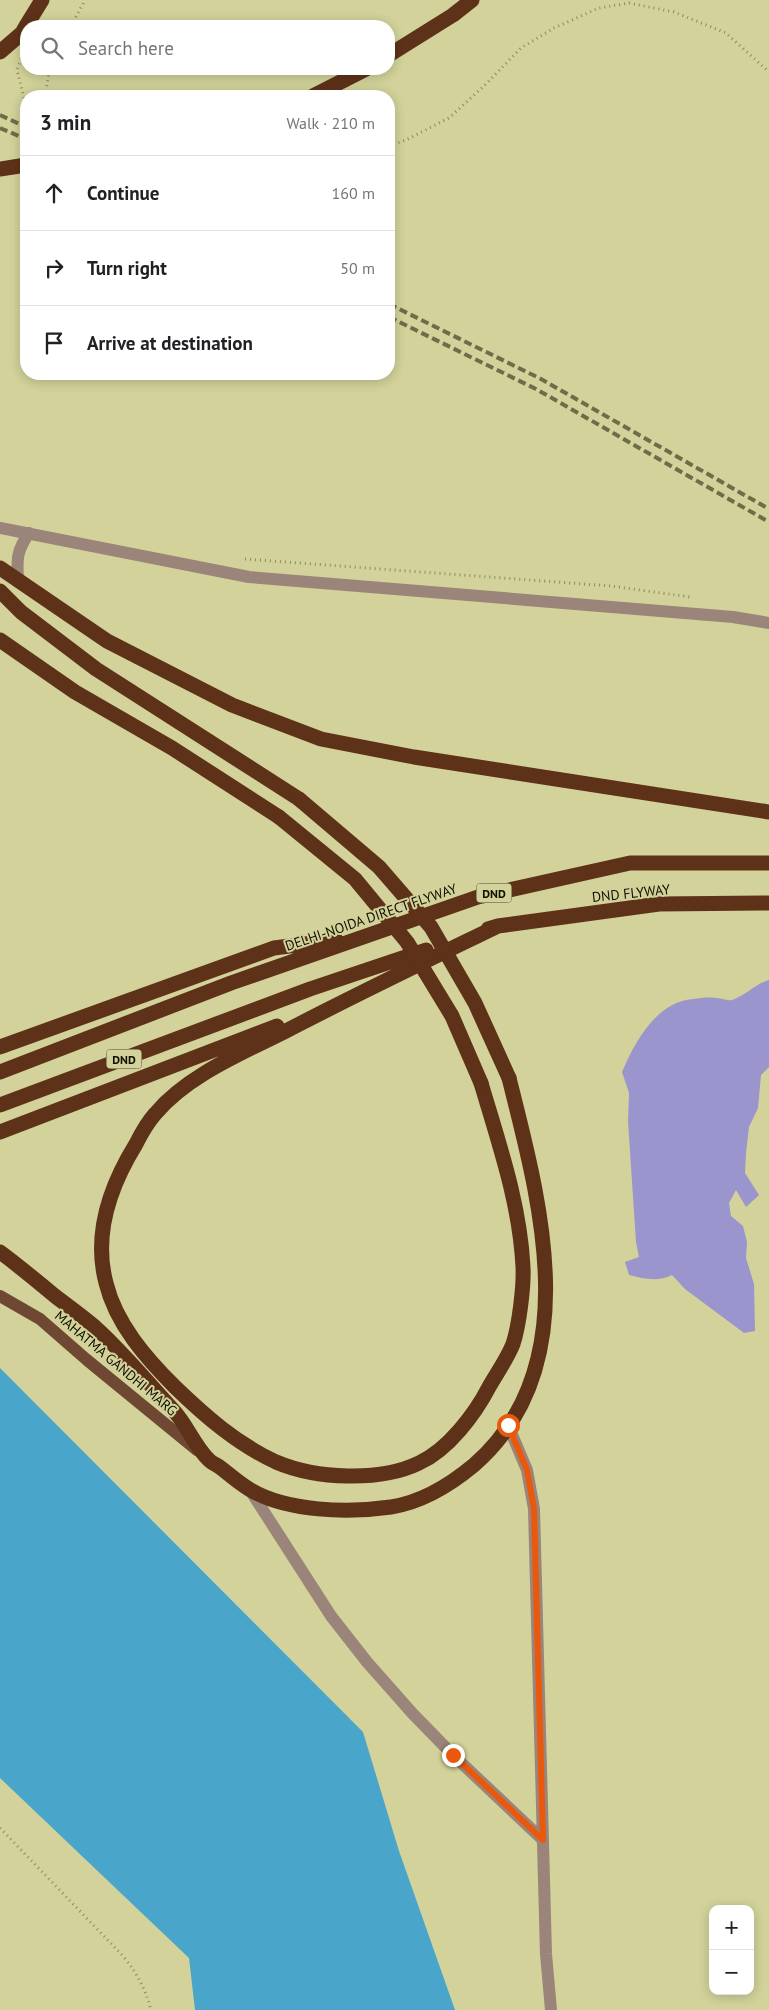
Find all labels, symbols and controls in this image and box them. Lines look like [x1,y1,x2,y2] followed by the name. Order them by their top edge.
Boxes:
[20,20,395,75] search box
[38,34,66,62] icon: search
[78,36,174,60] text: Search here
[40,109,91,136] text: 3 min
[286,113,375,133] text: Walk · 210 m
[40,179,68,207] icon: ahead
[87,181,159,205] text: Continue
[332,183,375,203] text: 160 m
[40,254,68,282] icon: right
[87,256,167,280] text: Turn right
[340,258,375,278] text: 50 m
[40,329,68,357] icon: arrive
[87,331,253,355] text: Arrive at destination
[283,879,459,955] street label: DELHI-NOIDA DIRECT FLYWAY
[591,880,671,906] street label: DND FLYWAY
[476,884,512,902] road number: DND
[106,1050,142,1068] road number: DND
[51,1307,181,1419] street label: MAHATMA GANDHI MARG
[497,1414,520,1437] route start
[442,1744,465,1767] route end
[709,1905,754,1995] map controls
[709,1905,754,1950] button: +
[709,1950,754,1995] button: −

